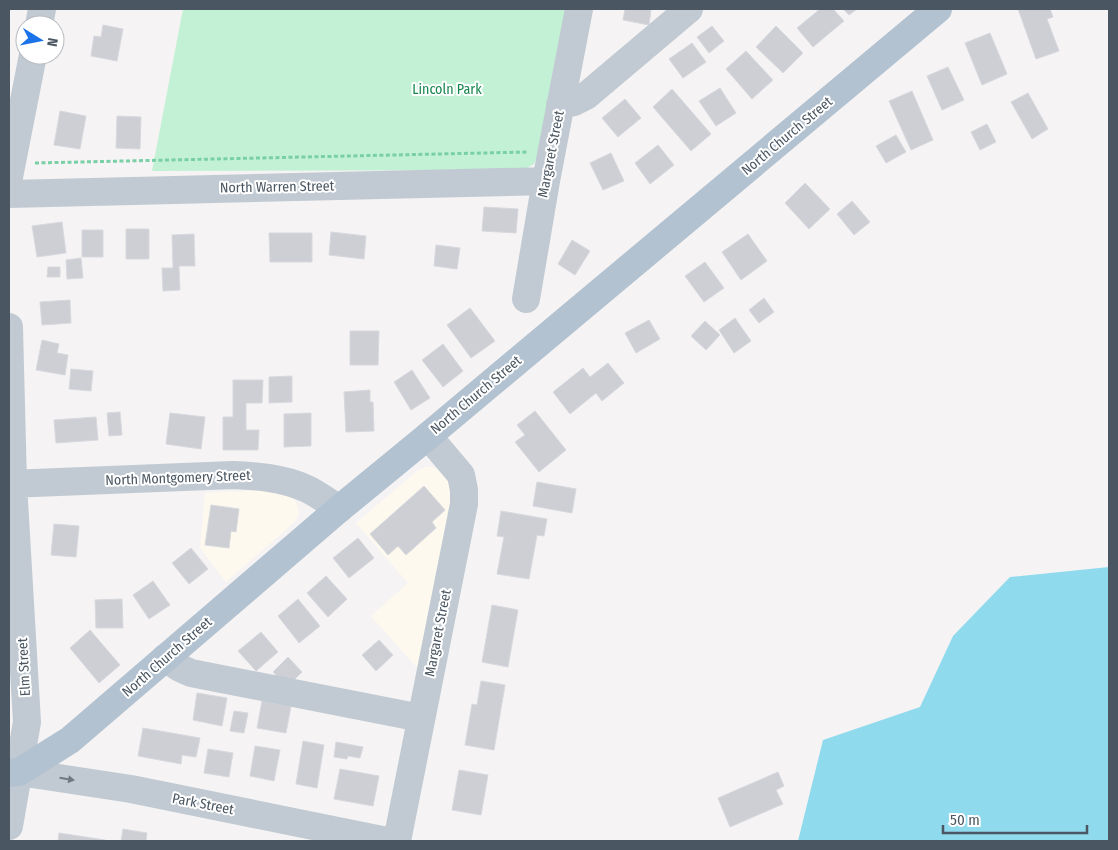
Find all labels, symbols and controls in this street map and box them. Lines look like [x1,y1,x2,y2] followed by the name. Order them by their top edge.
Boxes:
[15,15,65,65] north arrow
[43,37,61,48] text: N
[412,81,482,98] park label: Lincoln Park
[738,93,836,179] street label: North Church Street
[534,109,568,199] street label: Margaret Street
[220,177,335,196] street label: North Warren Street
[427,352,525,438] street label: North Church Street
[105,467,251,489] street label: North Montgomery Street
[421,588,455,678] street label: Margaret Street
[119,613,216,701] street label: North Church Street
[14,637,34,697] street label: Elm Street
[59,776,75,784] one-way arrow
[171,790,236,818] street label: Park Street
[943,802,1087,834] scale bar
[950,811,980,829] text: 50 m

